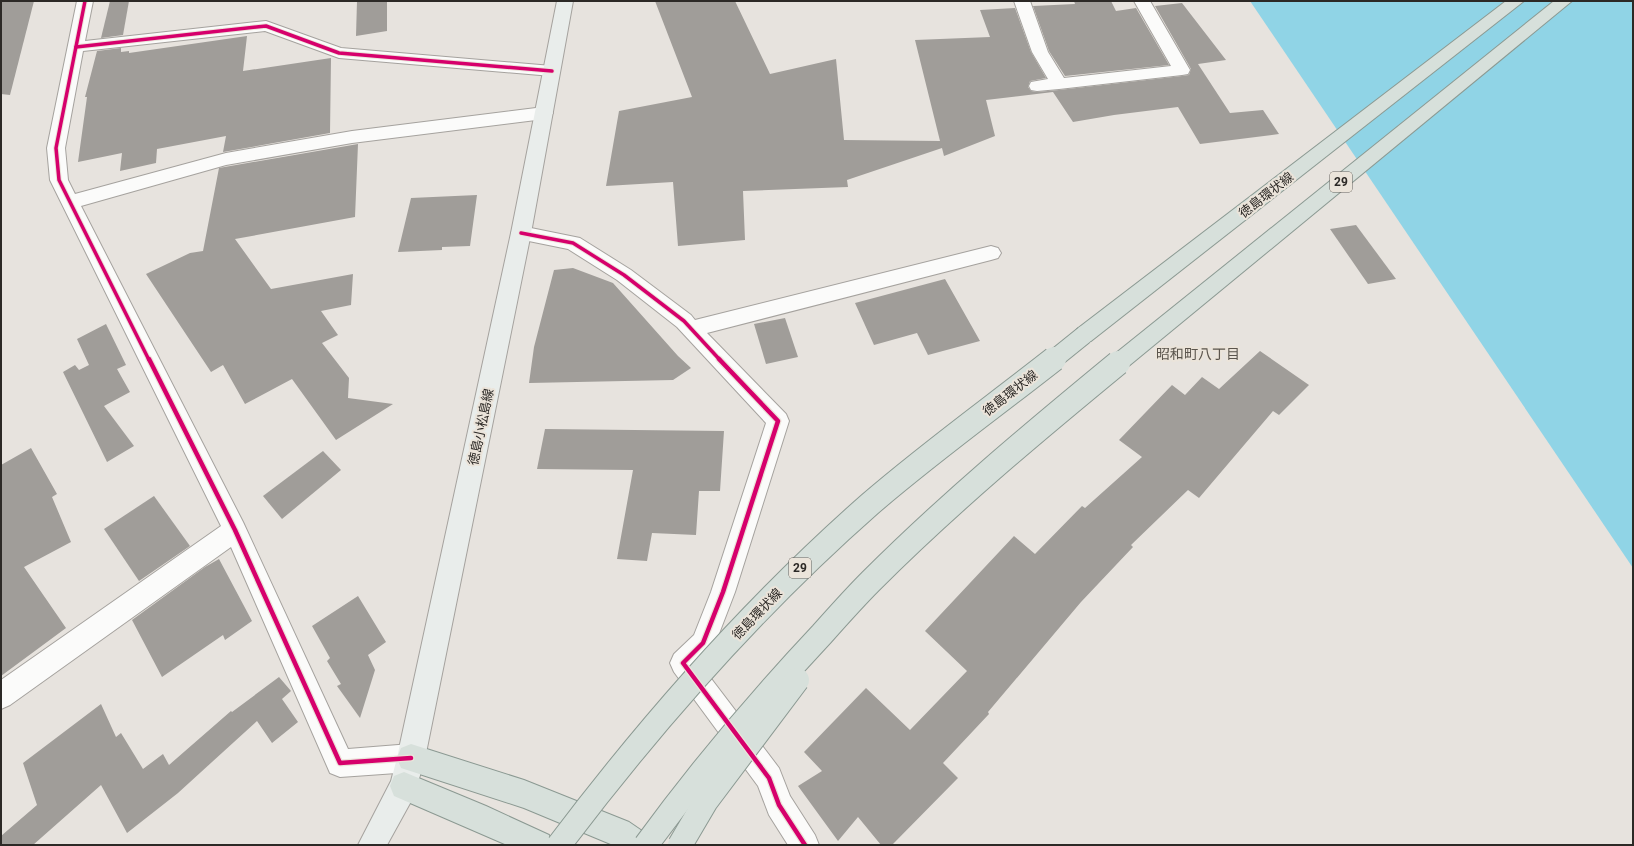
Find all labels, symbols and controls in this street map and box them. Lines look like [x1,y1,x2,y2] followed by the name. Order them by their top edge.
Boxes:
[1236,169,1296,221] street label: 徳島環状線
[1330,172,1352,192] road number: 29
[1156,346,1240,362] district label: 昭和町八丁目
[980,367,1040,419] street label: 徳島環状線
[466,387,496,467] street label: 徳島小松島線
[789,558,811,578] road number: 29
[729,585,785,643] street label: 徳島環状線

